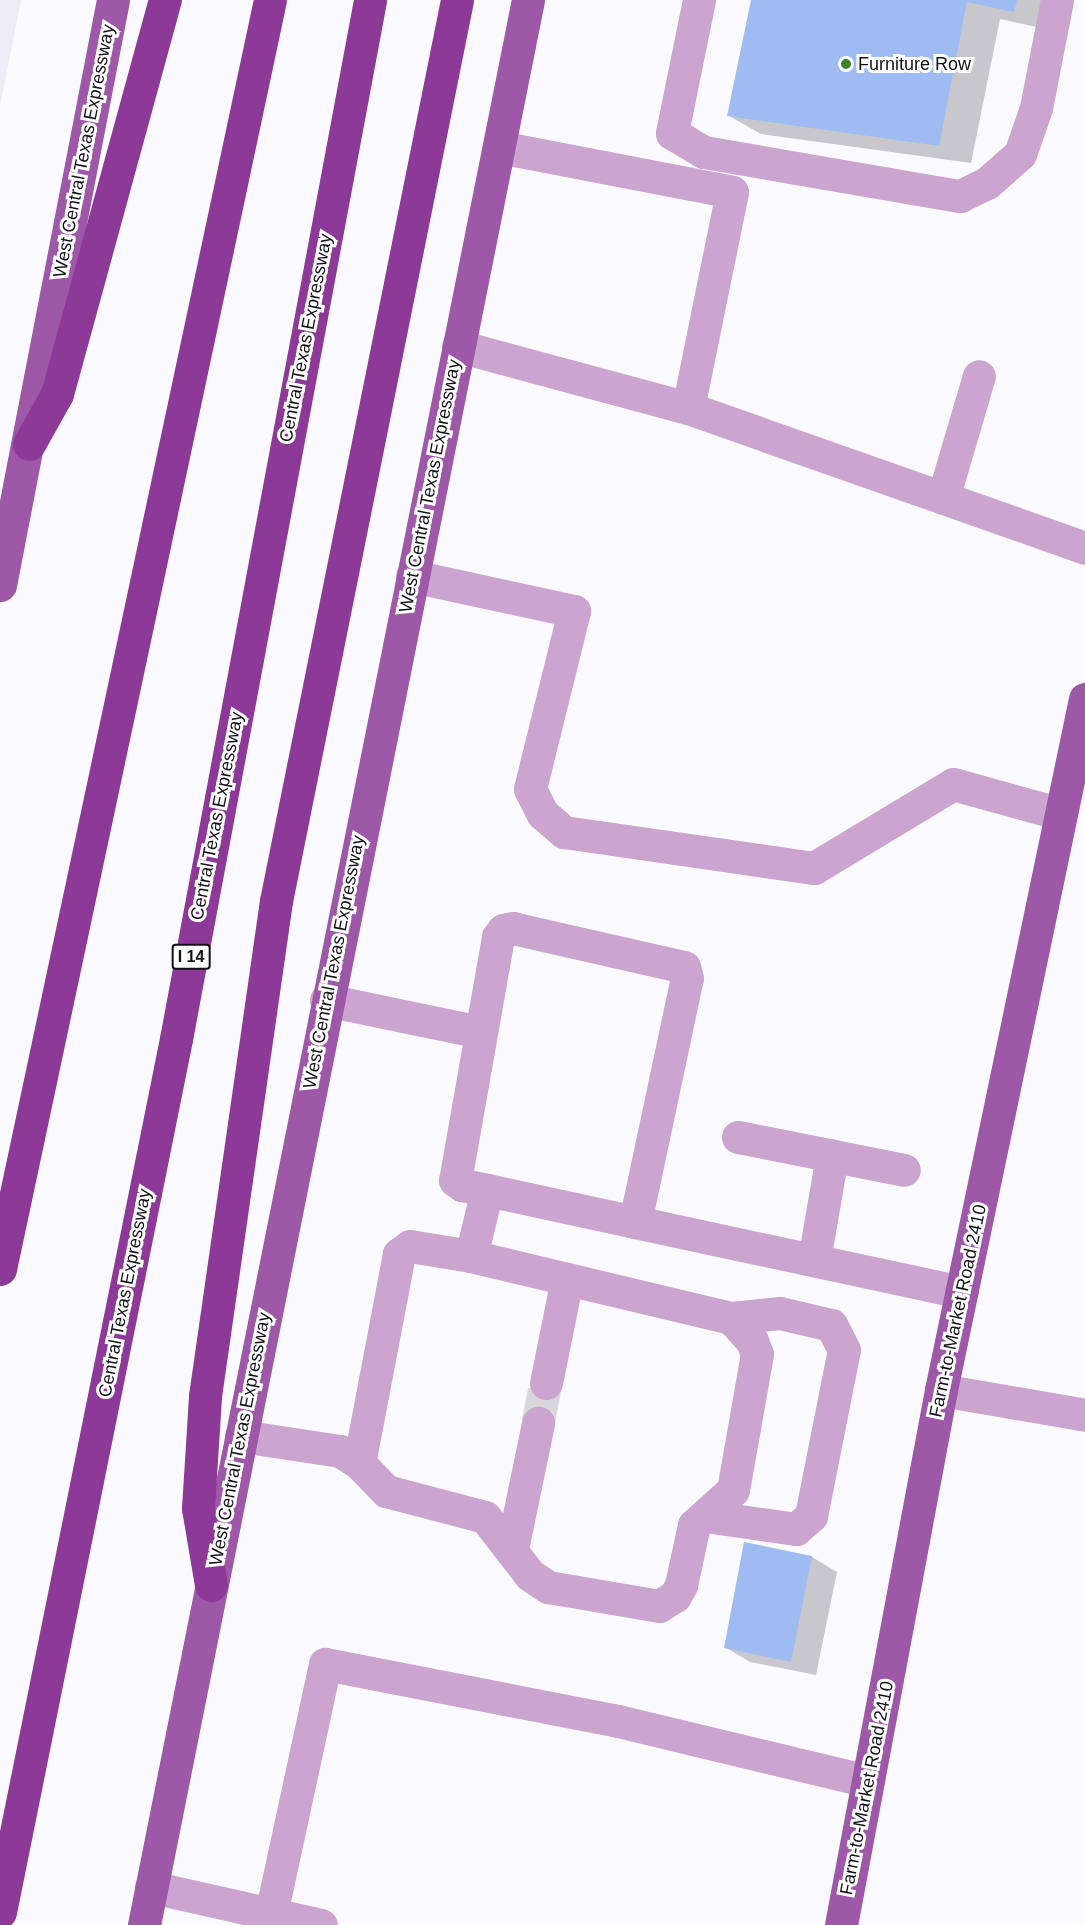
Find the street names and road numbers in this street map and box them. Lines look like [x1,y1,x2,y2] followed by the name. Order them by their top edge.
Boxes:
[49,22,119,280] street label: West Central Texas Expressway
[275,232,337,444] street label: Central Texas Expressway
[395,357,465,615] street label: West Central Texas Expressway
[186,710,248,922] street label: Central Texas Expressway
[299,833,369,1091] street label: West Central Texas Expressway
[172,944,210,970] road number: I 14
[94,1187,156,1399] street label: Central Texas Expressway
[925,1203,991,1419] street label: Farm-to-Market Road 2410
[205,1310,275,1568] street label: West Central Texas Expressway
[836,1679,898,1897] street label: Farm-to-Market Road 2410

